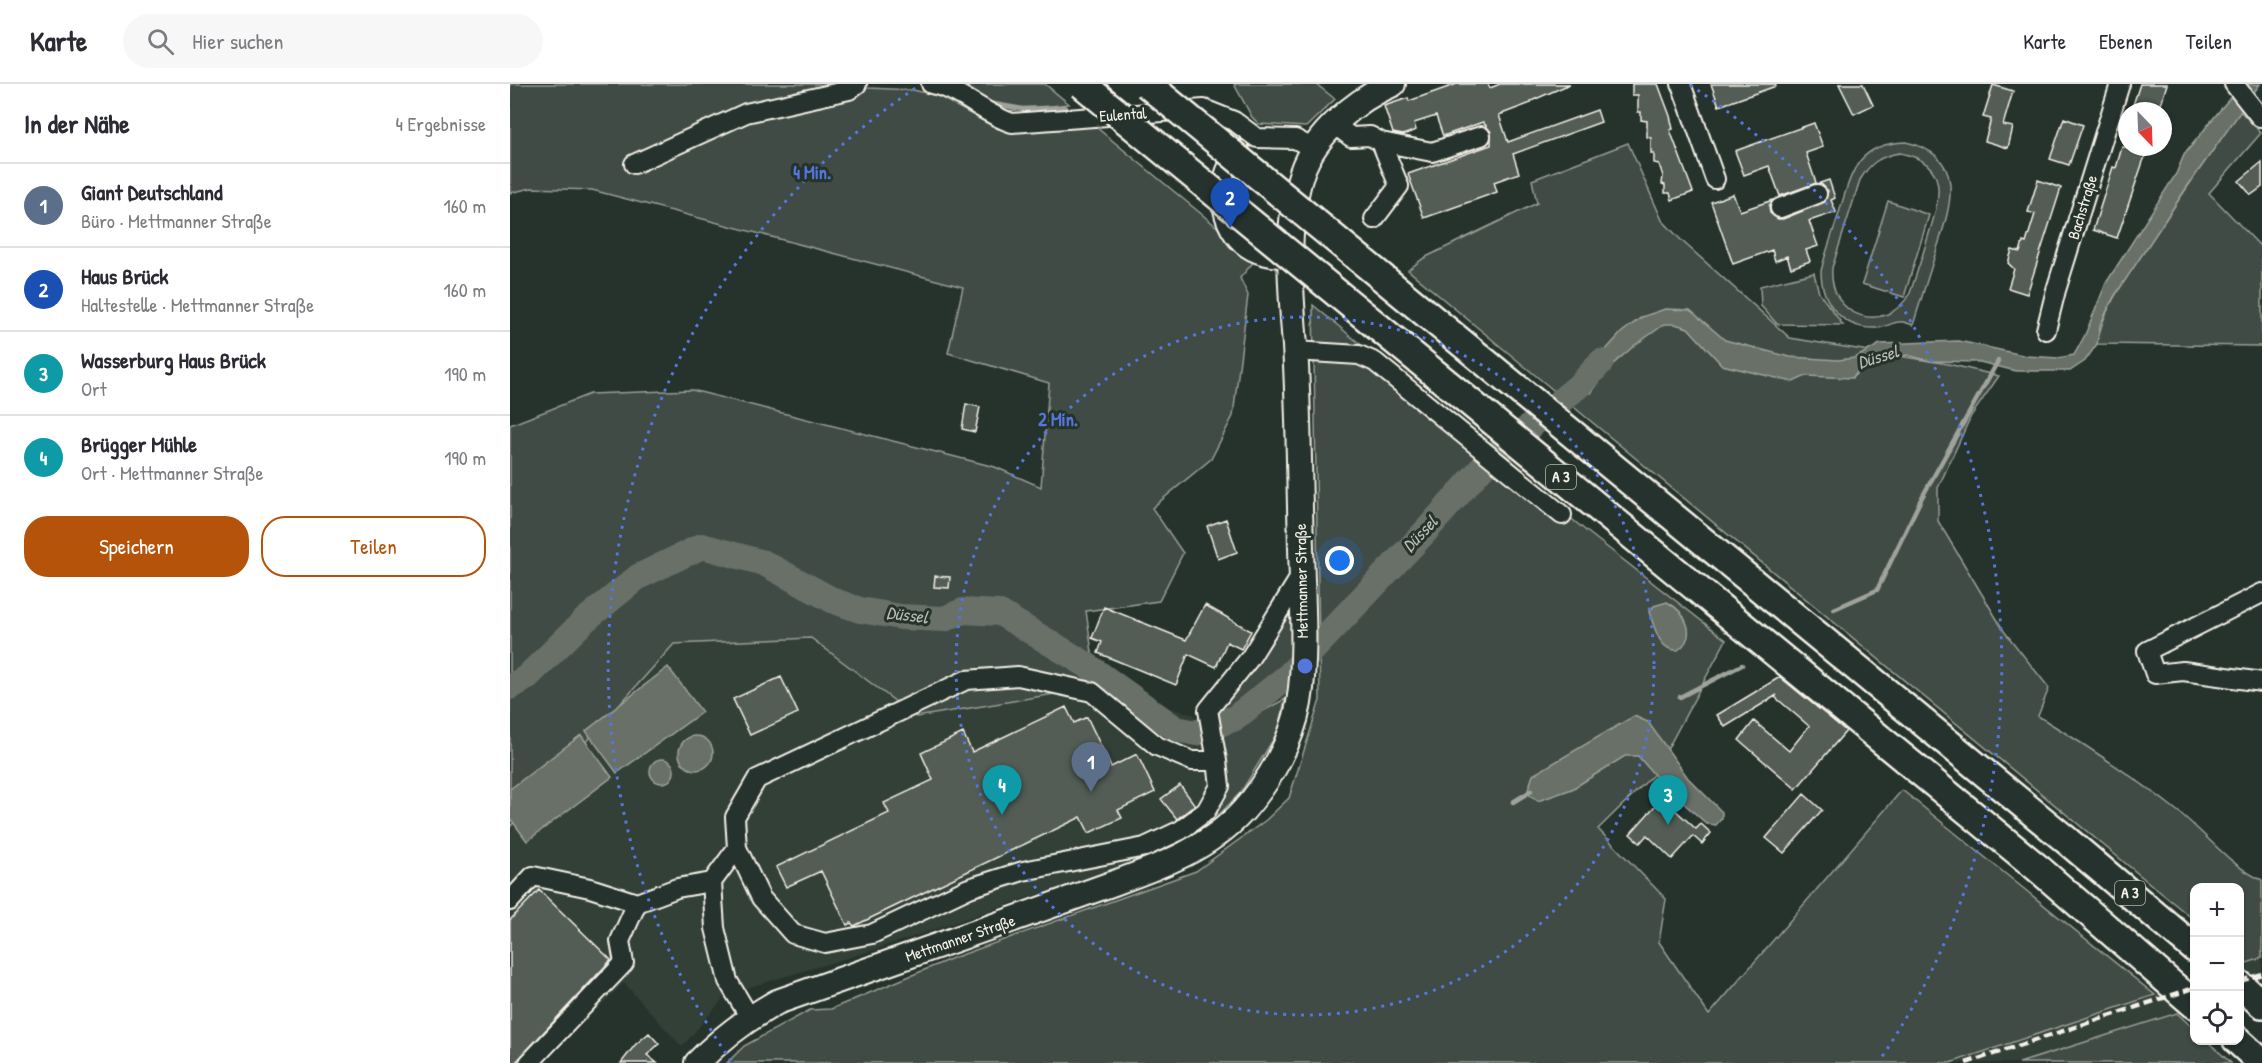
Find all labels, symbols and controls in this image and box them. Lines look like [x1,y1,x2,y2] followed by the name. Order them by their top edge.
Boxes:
[123,14,543,68] search box
[30,22,87,60] text: Karte
[144,25,177,58] icon: search
[192,26,283,56] text: Hier suchen
[2023,27,2066,56] text: Karte
[2099,27,2153,56] text: Ebenen
[2186,27,2232,56] text: Teilen
[1099,101,1148,127] street label: Eulental
[2118,102,2172,156] north arrow
[24,106,130,141] text: In der Nähe
[395,110,486,137] text: 4 Ergebnisse
[793,160,831,185] text: 4 Min.
[2062,172,2102,242] street label: Bachstraße
[81,177,223,207] text: Giant Deutschland
[1210,178,1250,228] pin: 2
[40,192,47,219] text: 1
[444,192,486,219] text: 160 m
[81,207,272,234] text: Büro · Mettmanner Straße
[81,261,168,291] text: Haus Brück
[39,276,48,303] text: 2
[444,276,486,303] text: 160 m
[81,291,314,318] text: Haltestelle · Mettmanner Straße
[1854,338,1903,375] water label: Düssel
[81,345,266,375] text: Wasserburg Haus Brück
[39,360,48,387] text: 3
[444,360,486,387] text: 190 m
[81,375,107,402] text: Ort
[1038,407,1078,432] text: 2 Min.
[81,429,197,459] text: Brügger Mühle
[40,444,47,471] text: 4
[444,444,486,471] text: 190 m
[81,459,263,486] text: Ort · Mettmanner Straße
[1546,465,1576,489] road number: A 3
[1396,509,1444,557] water label: Düssel
[24,516,249,577] button: Speichern
[261,516,486,577] button: Teilen
[1289,523,1313,639] street label: Mettmanner Straße
[1325,546,1354,575] your location
[885,600,930,630] water label: Düssel
[1295,656,1315,676] centre of rings
[1072,742,1110,792] pin: 1
[982,766,1022,815] pin: 4
[1648,776,1688,825] pin: 3
[2115,881,2145,905] road number: A 3
[2190,883,2244,1045] map controls
[2190,883,2244,937] button: +
[902,909,1018,967] street label: Mettmanner Straße
[2190,937,2244,991] button: −
[2190,991,2244,1045] button: locate

